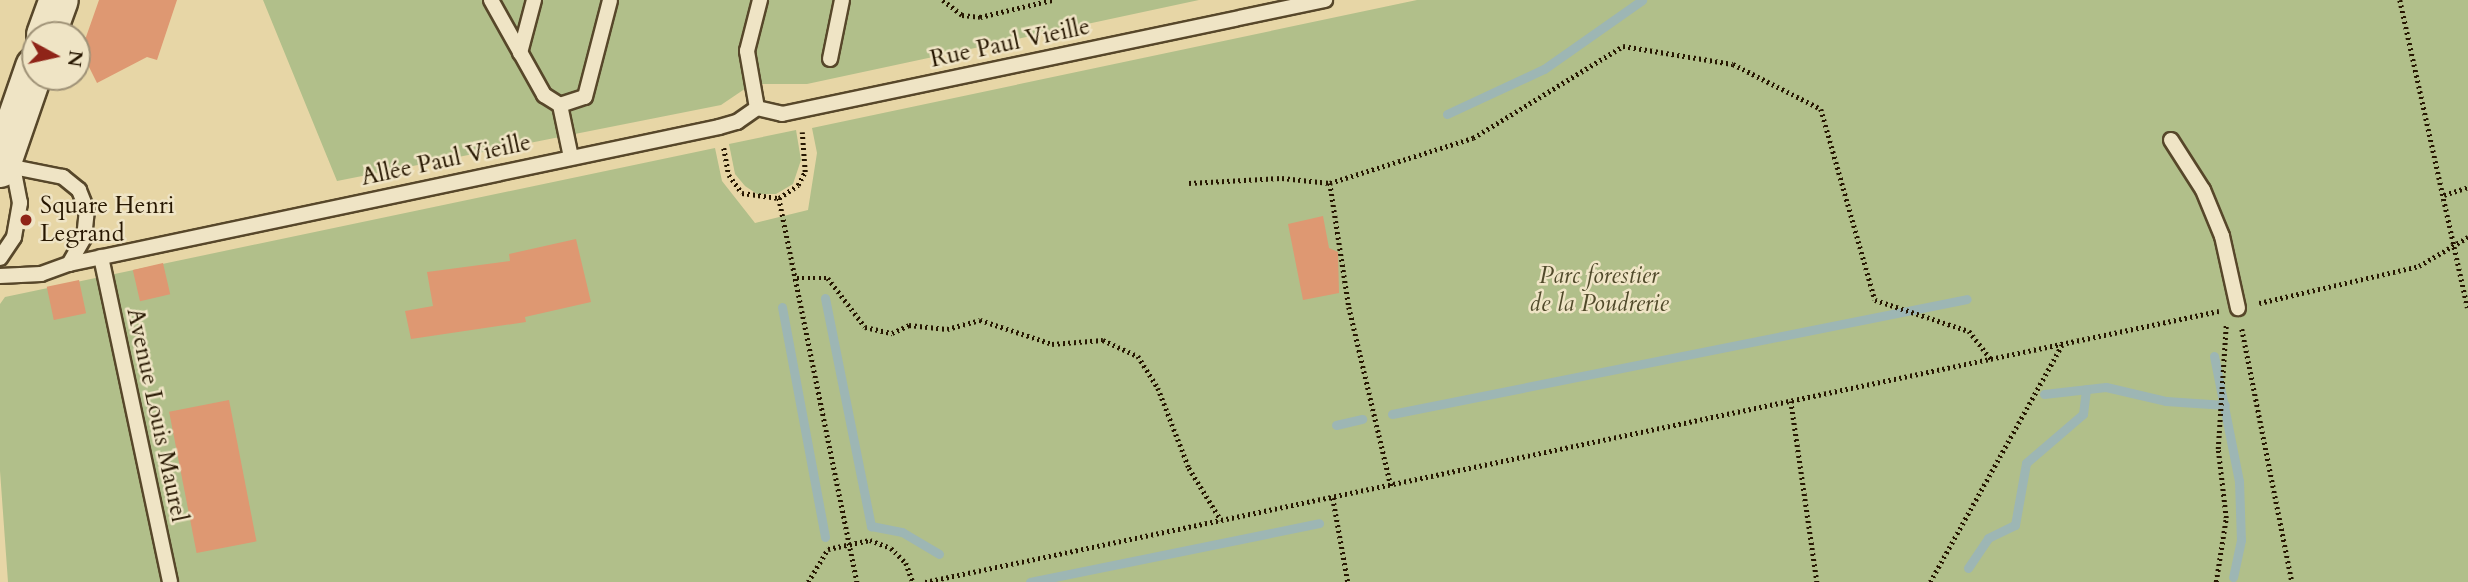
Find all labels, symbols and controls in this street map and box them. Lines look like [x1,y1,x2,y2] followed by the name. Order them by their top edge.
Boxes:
[927,12,1093,74] street label: Rue Paul Vieille
[21,21,91,91] north arrow
[61,49,89,69] text: N
[358,128,534,192] street label: Allée Paul Vieille
[40,192,175,248] place label: Square Henri Legrand
[18,212,34,228] marker: Square Henri Legrand
[1529,262,1669,318] park label: Parc forestier de la Poudrerie
[120,305,194,525] street label: Avenue Louis Maurel

